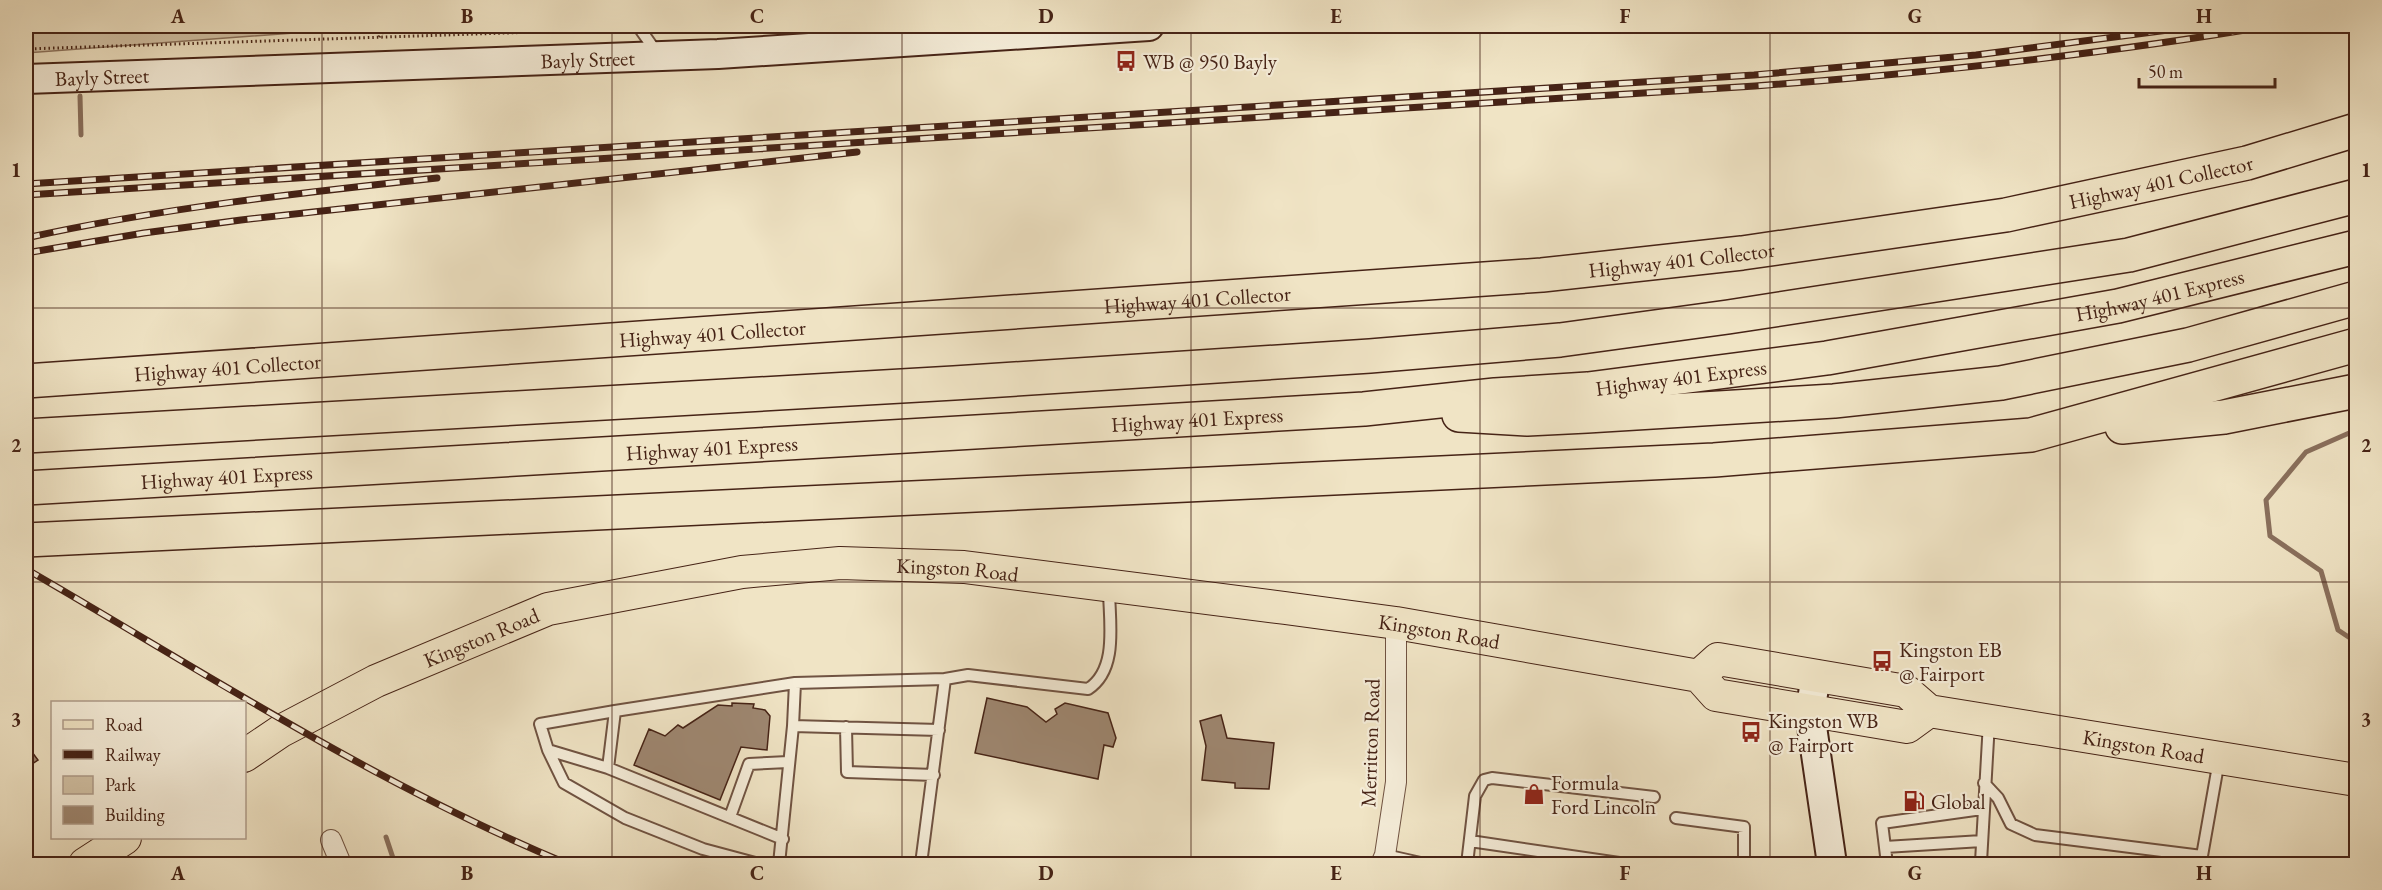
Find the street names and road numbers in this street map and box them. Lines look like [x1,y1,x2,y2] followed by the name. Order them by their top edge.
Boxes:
[540,44,636,74] street label: Bayly Street
[54,61,150,91] street label: Bayly Street
[2066,148,2256,215] street label: Highway 401 Collector
[1587,235,1776,283] street label: Highway 401 Collector
[2073,262,2247,327] street label: Highway 401 Express
[1103,279,1292,319] street label: Highway 401 Collector
[618,313,807,353] street label: Highway 401 Collector
[133,347,322,387] street label: Highway 401 Collector
[1594,352,1768,401] street label: Highway 401 Express
[1110,400,1284,437] street label: Highway 401 Express
[625,429,799,466] street label: Highway 401 Express
[140,458,314,495] street label: Highway 401 Express
[896,551,1021,587] street label: Kingston Road
[419,601,543,673] street label: Kingston Road
[1377,607,1502,655] street label: Kingston Road
[1354,678,1386,808] street label: Merritton Road
[2081,723,2207,769] street label: Kingston Road

